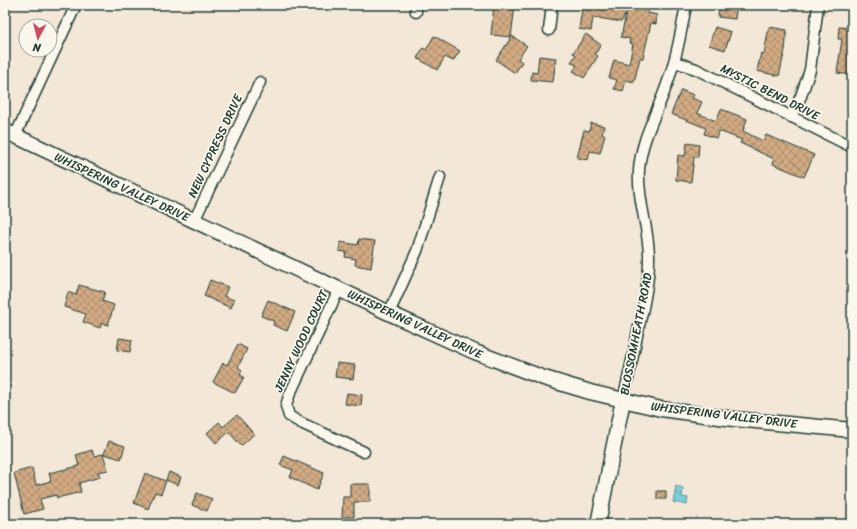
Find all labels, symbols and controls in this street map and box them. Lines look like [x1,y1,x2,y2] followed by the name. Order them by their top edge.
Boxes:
[18,18,58,58] north arrow
[32,37,43,57] text: N
[716,57,825,127] street label: MYSTIC BEND DRIVE
[181,89,249,202] street label: NEW CYPRESS DRIVE
[51,146,195,229] street label: WHISPERING VALLEY DRIVE
[613,270,659,397] street label: BLOSSOMHEATH ROAD
[344,283,488,366] street label: WHISPERING VALLEY DRIVE
[267,285,335,397] street label: JENNY WOOD COURT
[650,395,800,435] street label: WHISPERING VALLEY DRIVE

